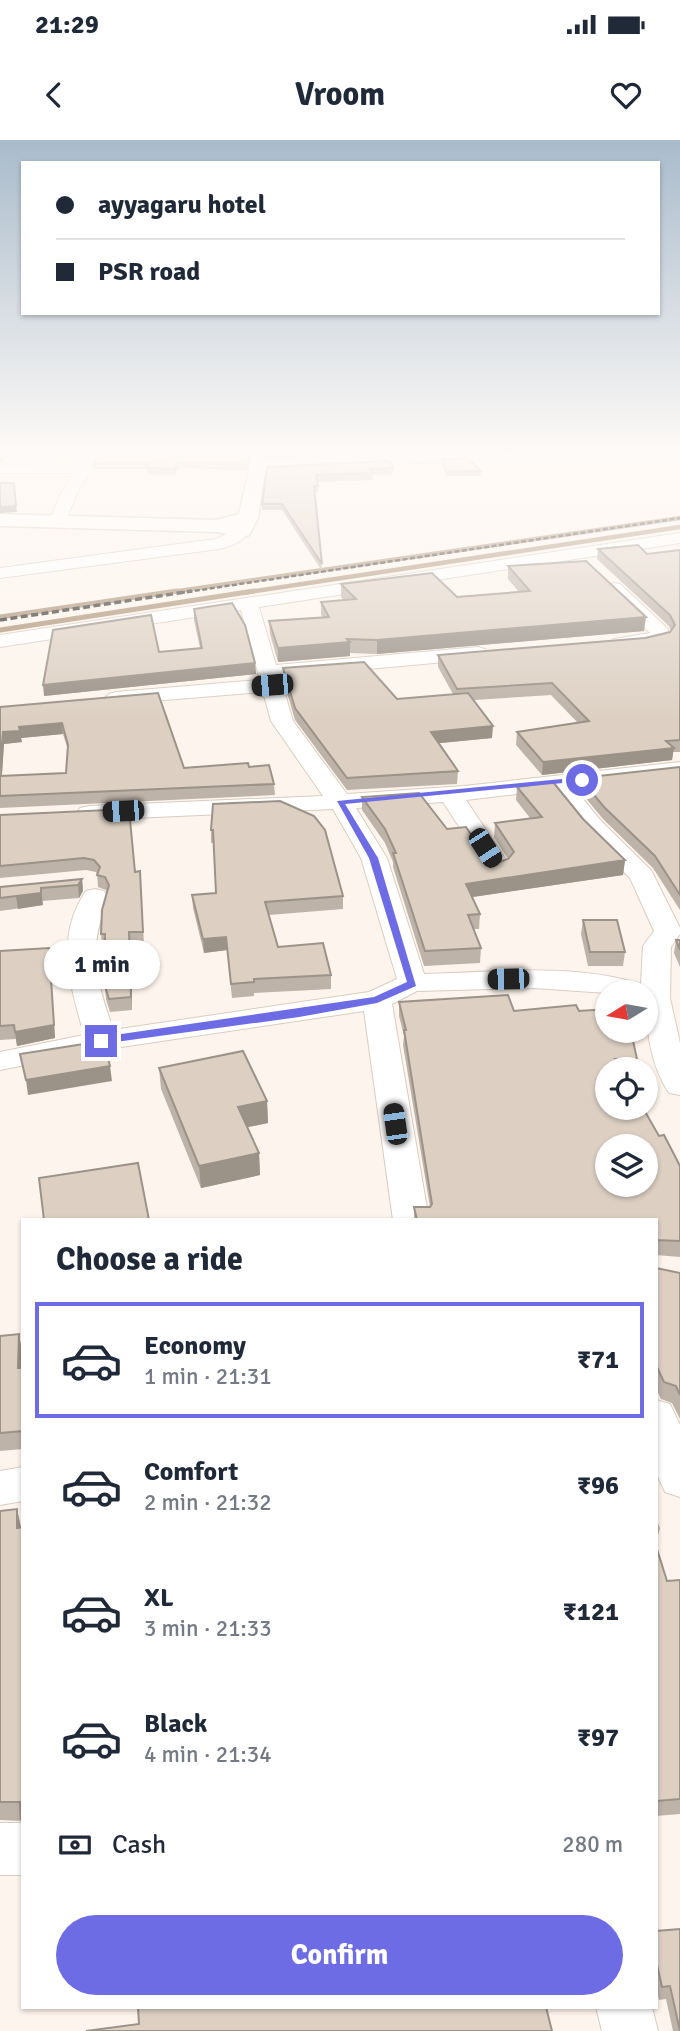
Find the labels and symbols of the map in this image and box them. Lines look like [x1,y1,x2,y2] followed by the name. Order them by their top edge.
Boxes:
[251,673,294,697] car
[566,764,598,796] route start
[102,799,145,823] car
[465,825,506,871] car
[43,940,159,988] callout: 1 min
[487,968,530,990] car
[595,980,658,1043] north arrow
[85,1025,117,1057] route end
[382,1102,409,1146] car

